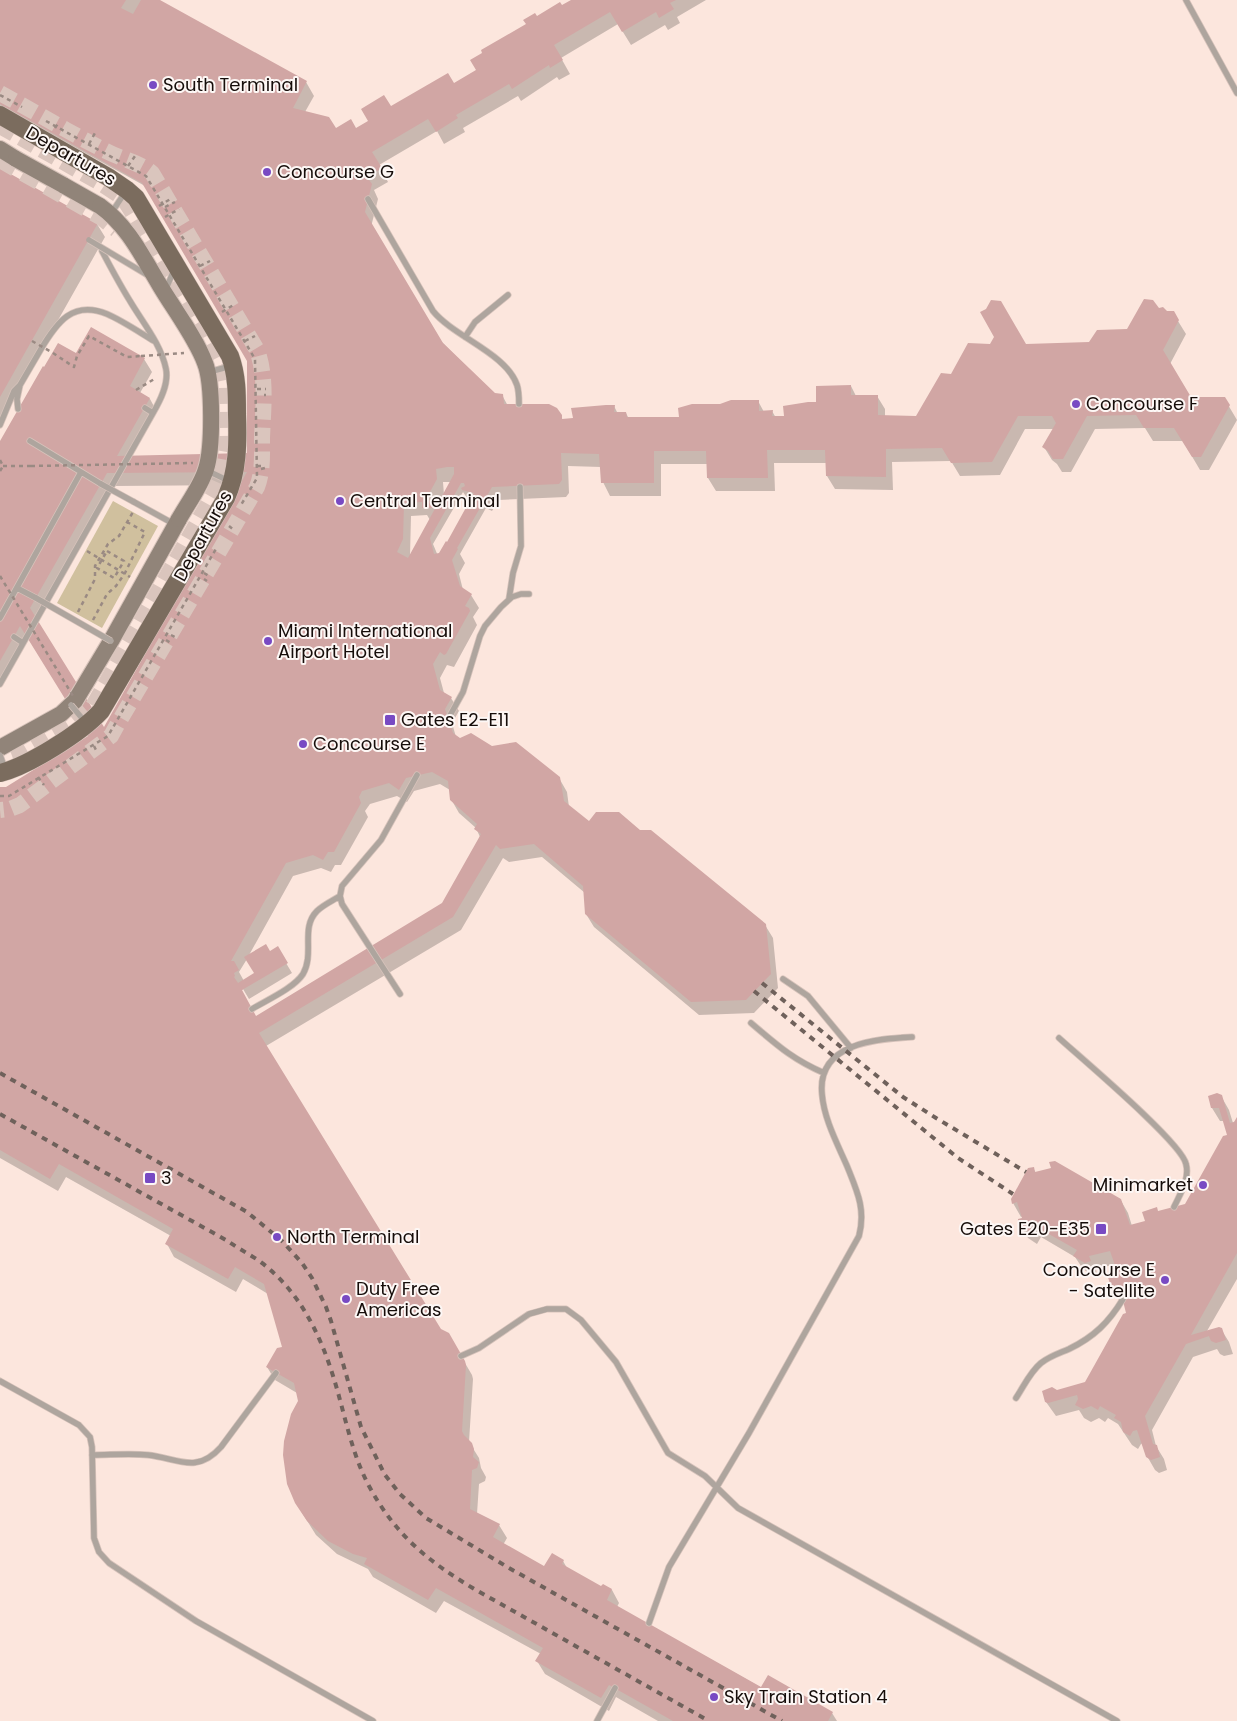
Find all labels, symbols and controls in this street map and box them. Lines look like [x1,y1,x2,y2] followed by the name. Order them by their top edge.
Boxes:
[163,72,298,97] place label: South Terminal
[147,79,159,91] marker: South Terminal
[22,120,121,191] street label: Departures
[277,159,394,184] place label: Concourse G
[261,166,273,178] marker: Concourse G
[1086,391,1198,416] place label: Concourse F
[1070,398,1082,410] marker: Concourse F
[167,486,238,586] street label: Departures
[350,488,500,513] place label: Central Terminal
[334,495,346,507] marker: Central Terminal
[278,618,453,664] place label: Miami International Airport Hotel
[262,635,274,647] marker: Miami International Airport Hotel
[401,707,509,732] place label: Gates E2-E11
[383,713,397,727] marker: Gates E2-E11
[313,731,425,756] place label: Concourse E
[297,738,309,750] marker: Concourse E
[161,1165,172,1190] place label: 3
[143,1171,157,1185] marker: 3
[1093,1172,1193,1197] place label: Minimarket
[1197,1179,1209,1191] marker: Minimarket
[960,1216,1090,1241] place label: Gates E20-E35
[1094,1222,1108,1236] marker: Gates E20-E35
[287,1224,419,1249] place label: North Terminal
[271,1231,283,1243] marker: North Terminal
[1043,1257,1155,1303] place label: Concourse E - Satellite
[1159,1274,1171,1286] marker: Concourse E - Satellite
[356,1276,441,1322] place label: Duty Free Americas
[340,1293,352,1305] marker: Duty Free Americas
[724,1684,888,1709] place label: Sky Train Station 4
[708,1691,720,1703] marker: Sky Train Station 4

